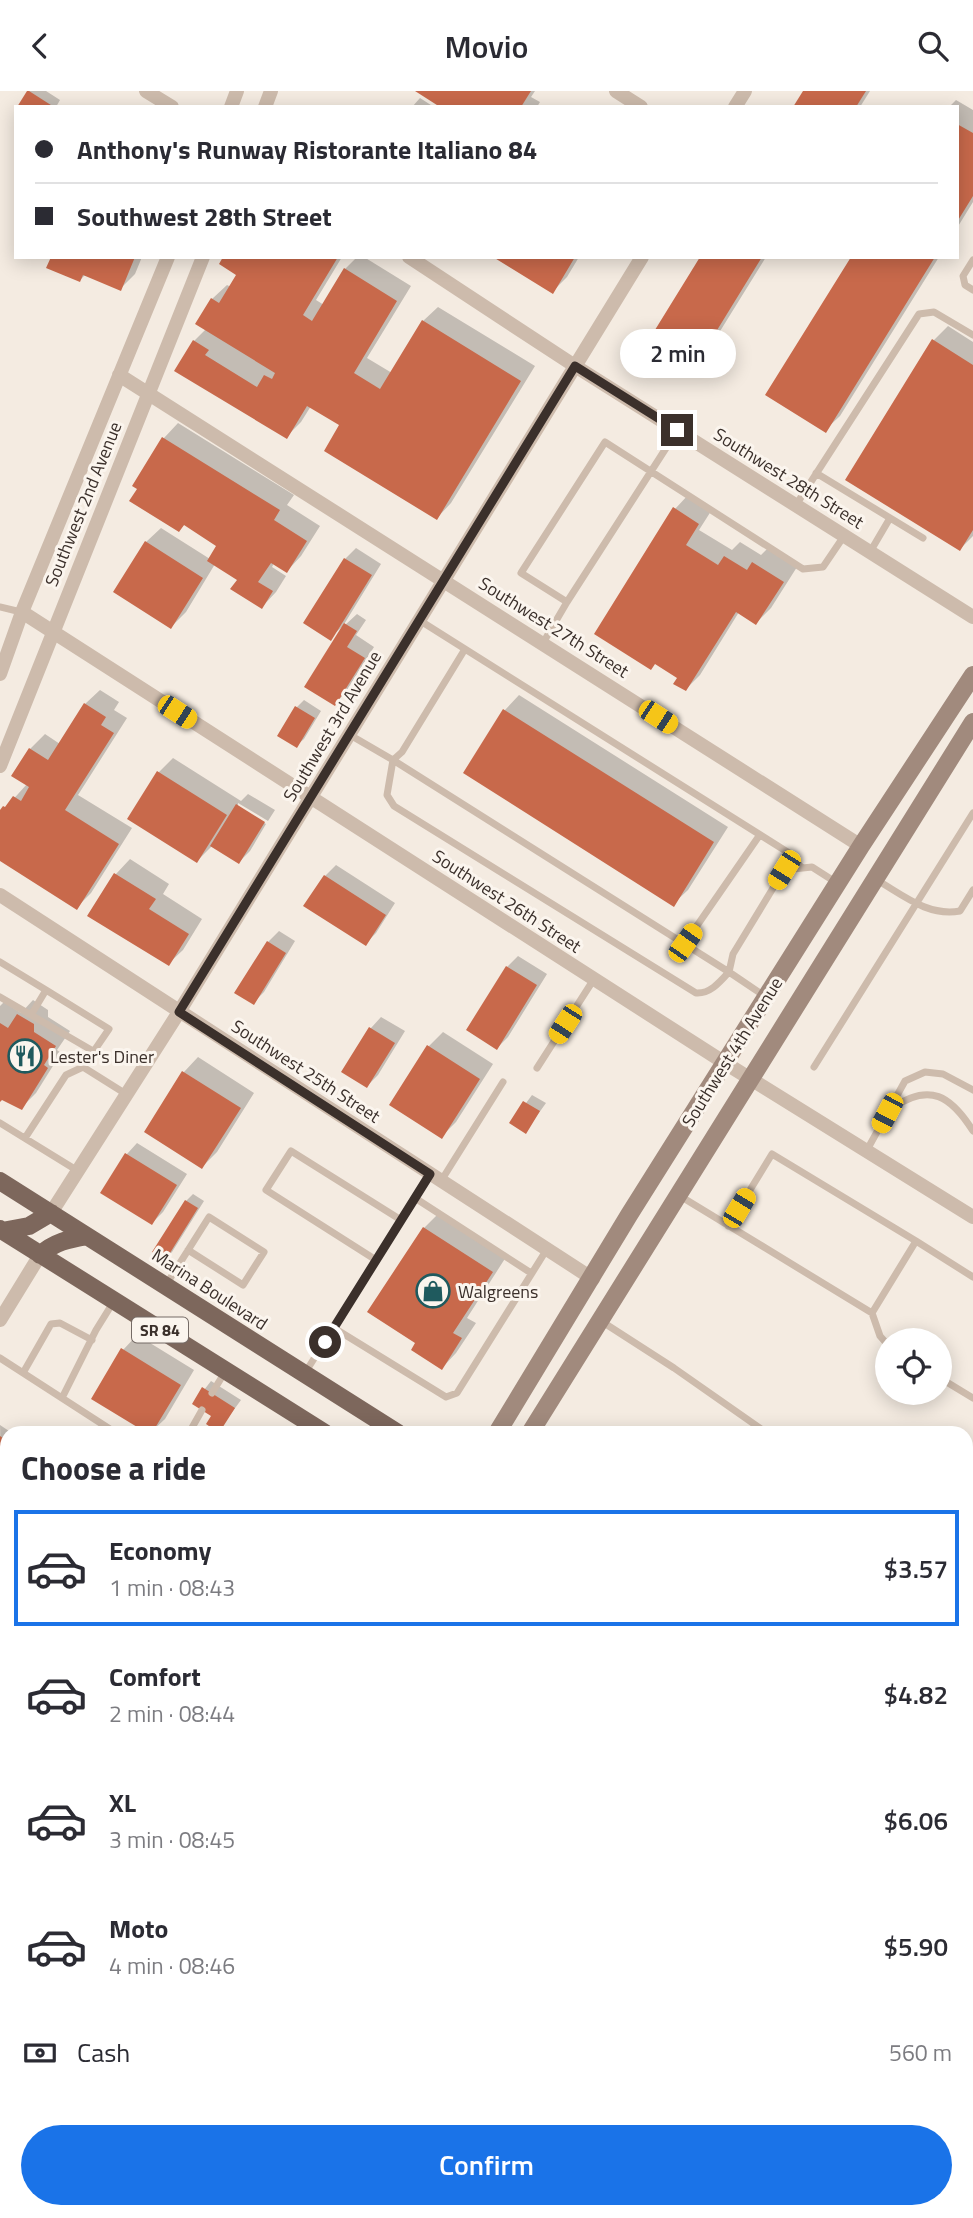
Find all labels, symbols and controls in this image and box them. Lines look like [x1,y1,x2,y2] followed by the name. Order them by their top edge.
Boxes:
[444,22,529,70] text: Movio
[21,27,59,65] icon: back
[914,27,952,65] icon: search
[77,130,537,169] text: Anthony's Runway Ristorante Italiano 84
[77,197,332,236] text: Southwest 28th Street
[619,329,735,377] callout: 2 min
[650,336,706,371] text: 2 min
[661,414,693,446] route end
[38,418,128,590] street label: Southwest 2nd Avenue
[709,421,870,536] street label: Southwest 28th Street
[474,570,635,685] street label: Southwest 27th Street
[276,645,388,807] street label: Southwest 3rd Avenue
[154,692,201,732] car
[635,697,682,737] car
[427,843,587,960] street label: Southwest 26th Street
[764,847,805,893] car
[665,920,706,966] car
[675,972,789,1132] street label: Southwest 4th Avenue
[545,1001,586,1047] car
[226,1013,386,1130] street label: Southwest 25th Street
[6,1037,44,1075] restaurant icon: Lester's Diner
[50,1043,154,1070] place label: Lester's Diner
[868,1090,907,1136] car
[720,1185,759,1231] car
[147,1241,273,1337] street label: Marina Boulevard
[414,1272,452,1310] shop icon: Walgreens
[458,1278,538,1305] place label: Walgreens
[132,1317,188,1343] road number: SR 84
[309,1326,341,1358] route start
[875,1328,952,1405] map controls
[875,1328,952,1405] button: locate
[21,1444,206,1492] text: Choose a ride
[109,1531,211,1570] text: Economy
[25,1537,88,1600] icon: car
[884,1549,948,1588] text: $3.57
[109,1570,235,1605] text: 1 min · 08:43
[109,1657,201,1696] text: Comfort
[25,1663,88,1726] icon: car
[884,1675,948,1714] text: $4.82
[109,1696,235,1731] text: 2 min · 08:44
[109,1783,136,1822] text: XL
[25,1789,88,1852] icon: car
[884,1801,948,1840] text: $6.06
[109,1822,235,1857] text: 3 min · 08:45
[109,1909,168,1948] text: Moto
[25,1915,88,1978] icon: car
[884,1927,948,1966] text: $5.90
[109,1948,235,1983] text: 4 min · 08:46
[77,2033,130,2072] text: Cash
[21,2034,59,2072] icon: cash
[889,2035,952,2070] text: 560 m
[21,2125,952,2205] button: Confirm

